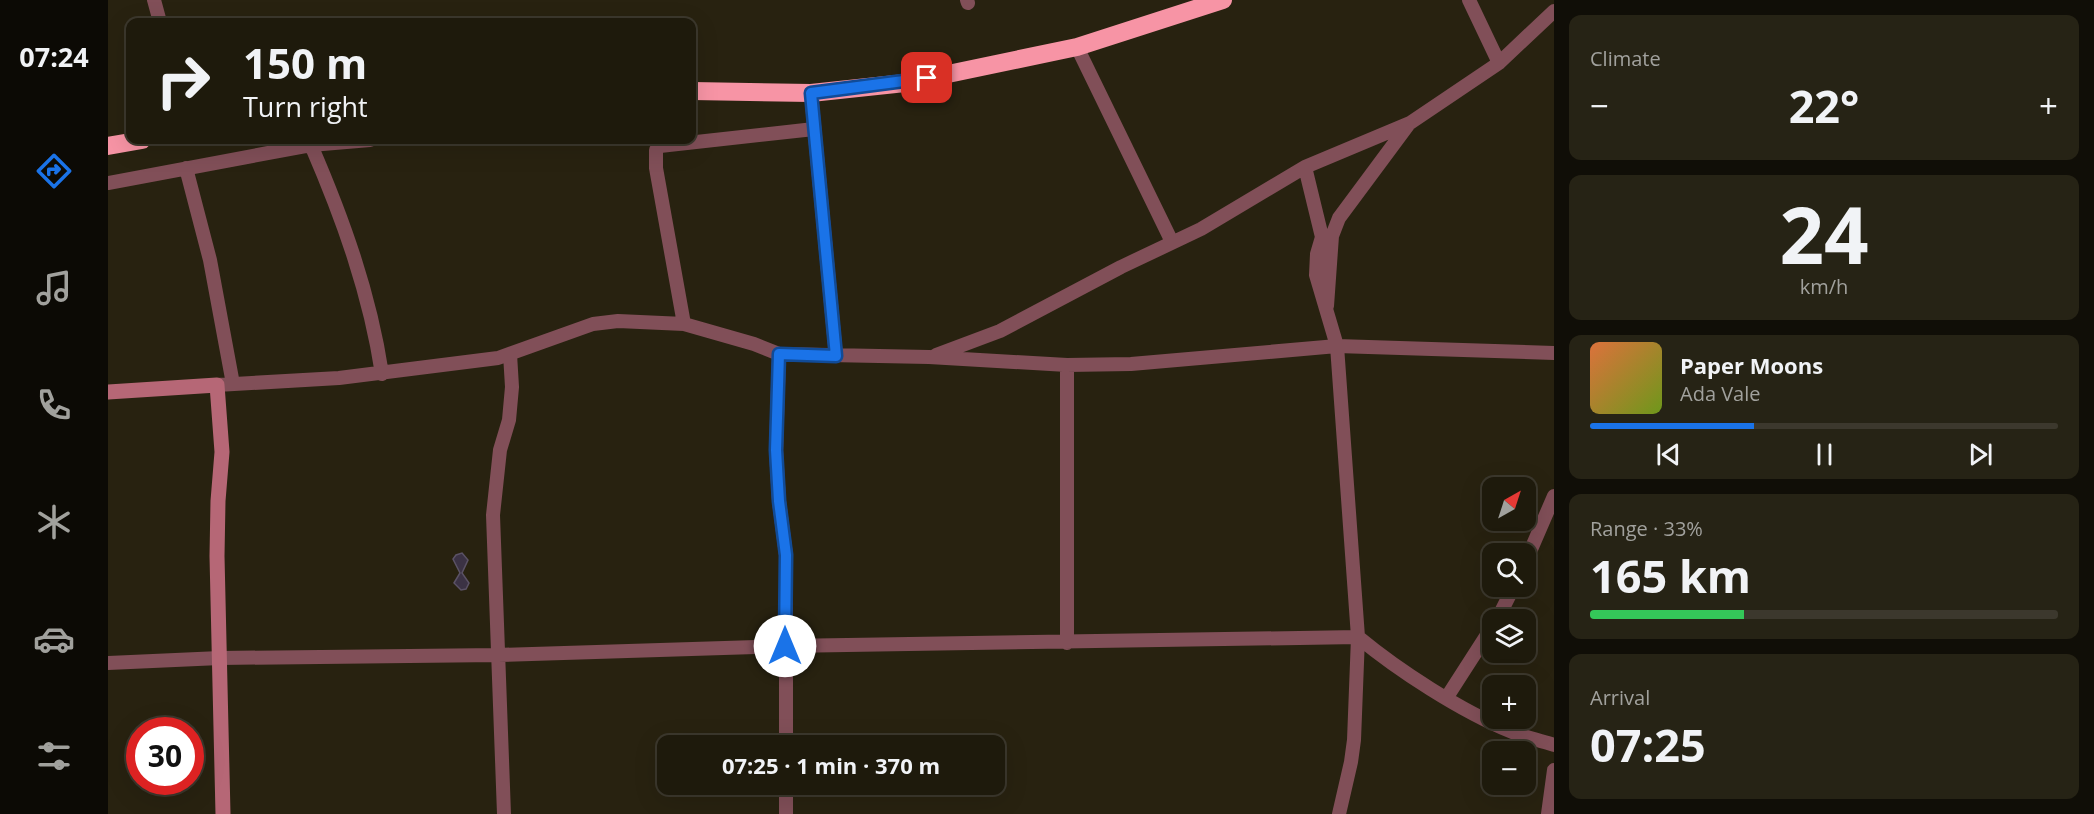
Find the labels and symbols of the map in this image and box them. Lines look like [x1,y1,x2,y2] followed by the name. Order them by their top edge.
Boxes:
[901,52,952,103] pin
[1482,477,1536,531] north arrow
[753,614,817,678] position arrow
[126,717,204,795] speed limit sign: 30

